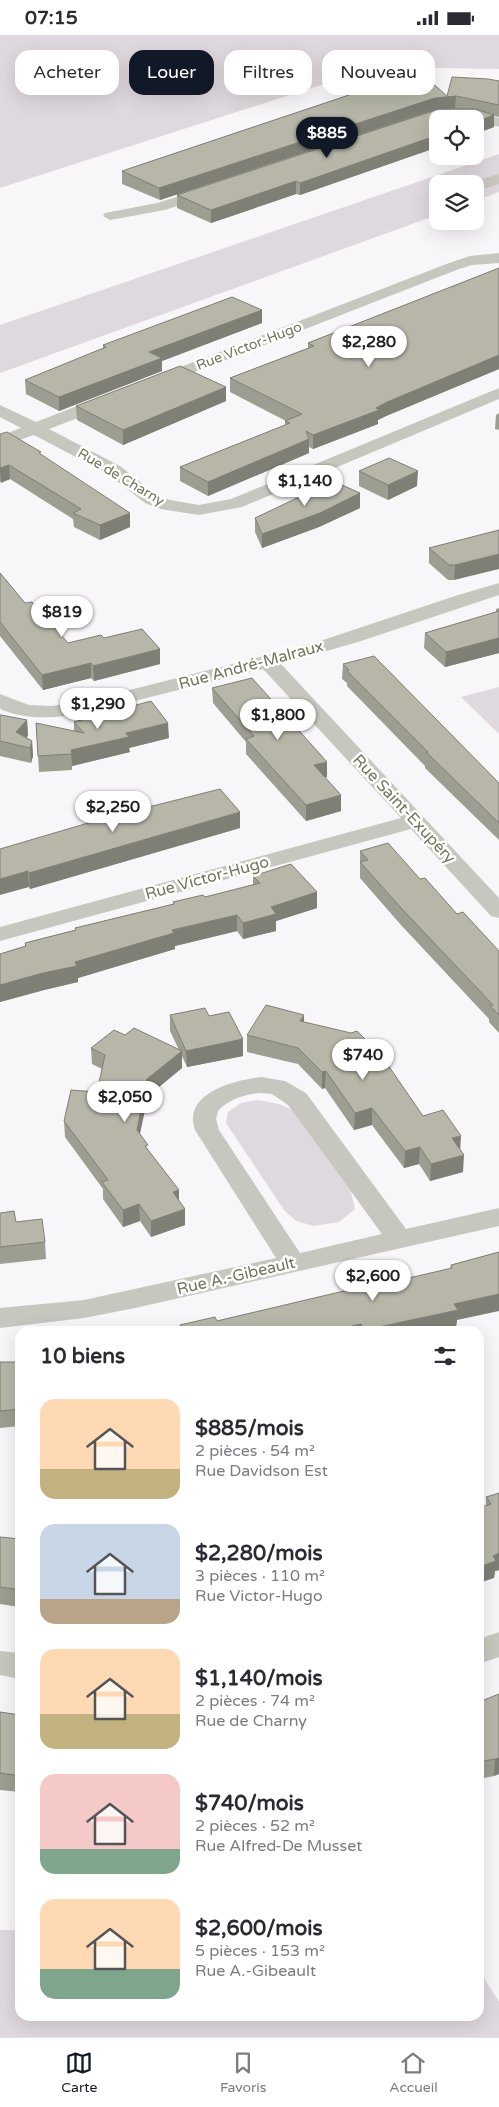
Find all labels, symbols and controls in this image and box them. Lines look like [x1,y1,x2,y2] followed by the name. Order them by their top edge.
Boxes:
[25,7,78,29] text: 07:15
[15,50,119,95] chip: Acheter
[129,50,214,95] chip: Louer
[224,50,312,95] chip: Filtres
[322,50,435,95] chip: Nouveau
[429,110,484,230] map controls
[429,110,484,165] button: locate
[297,117,357,159] pin: $885
[307,123,347,143] text: $885
[429,175,484,230] button: layers
[194,318,304,374] street label: Rue Victor-Hugo
[328,325,410,368] pin: $2,280
[342,332,396,352] text: $2,280
[75,445,168,510] street label: Rue de Charny
[264,465,346,507] pin: $1,140
[278,471,332,491] text: $1,140
[32,595,92,638] pin: $819
[42,602,82,622] text: $819
[176,636,326,694] street label: Rue André-Malraux
[57,687,139,730] pin: $1,290
[71,694,125,714] text: $1,290
[237,699,319,741] pin: $1,800
[251,705,305,725] text: $1,800
[348,750,460,868] street label: Rue Saint-Exupéry
[72,791,154,833] pin: $2,250
[86,797,140,817] text: $2,250
[143,852,271,904] street label: Rue Victor-Hugo
[333,1039,393,1081] pin: $740
[343,1045,383,1065] text: $740
[84,1081,166,1123] pin: $2,050
[98,1087,152,1107] text: $2,050
[175,1253,297,1299] street label: Rue A.-Gibeault
[332,1259,414,1302] pin: $2,600
[346,1266,400,1286] text: $2,600
[431,1342,459,1370] icon: filters
[40,1344,125,1369] text: 10 biens
[195,1416,304,1441] text: $885/mois
[80,1419,140,1479] icon: home
[195,1441,315,1461] text: 2 pièces · 54 m²
[195,1461,328,1481] text: Rue Davidson Est
[195,1541,323,1566] text: $2,280/mois
[80,1544,140,1604] icon: home
[195,1566,325,1586] text: 3 pièces · 110 m²
[195,1586,323,1606] text: Rue Victor-Hugo
[195,1666,323,1691] text: $1,140/mois
[80,1669,140,1729] icon: home
[195,1691,315,1711] text: 2 pièces · 74 m²
[195,1711,307,1731] text: Rue de Charny
[195,1791,304,1816] text: $740/mois
[80,1794,140,1854] icon: home
[195,1816,315,1836] text: 2 pièces · 52 m²
[195,1836,362,1856] text: Rue Alfred-De Musset
[195,1916,323,1941] text: $2,600/mois
[80,1919,140,1979] icon: home
[195,1941,325,1961] text: 5 pièces · 153 m²
[195,1961,316,1981] text: Rue A.-Gibeault
[61,2049,97,2096] tab: Carte
[220,2049,267,2096] tab: Favoris
[389,2049,438,2096] tab: Accueil

